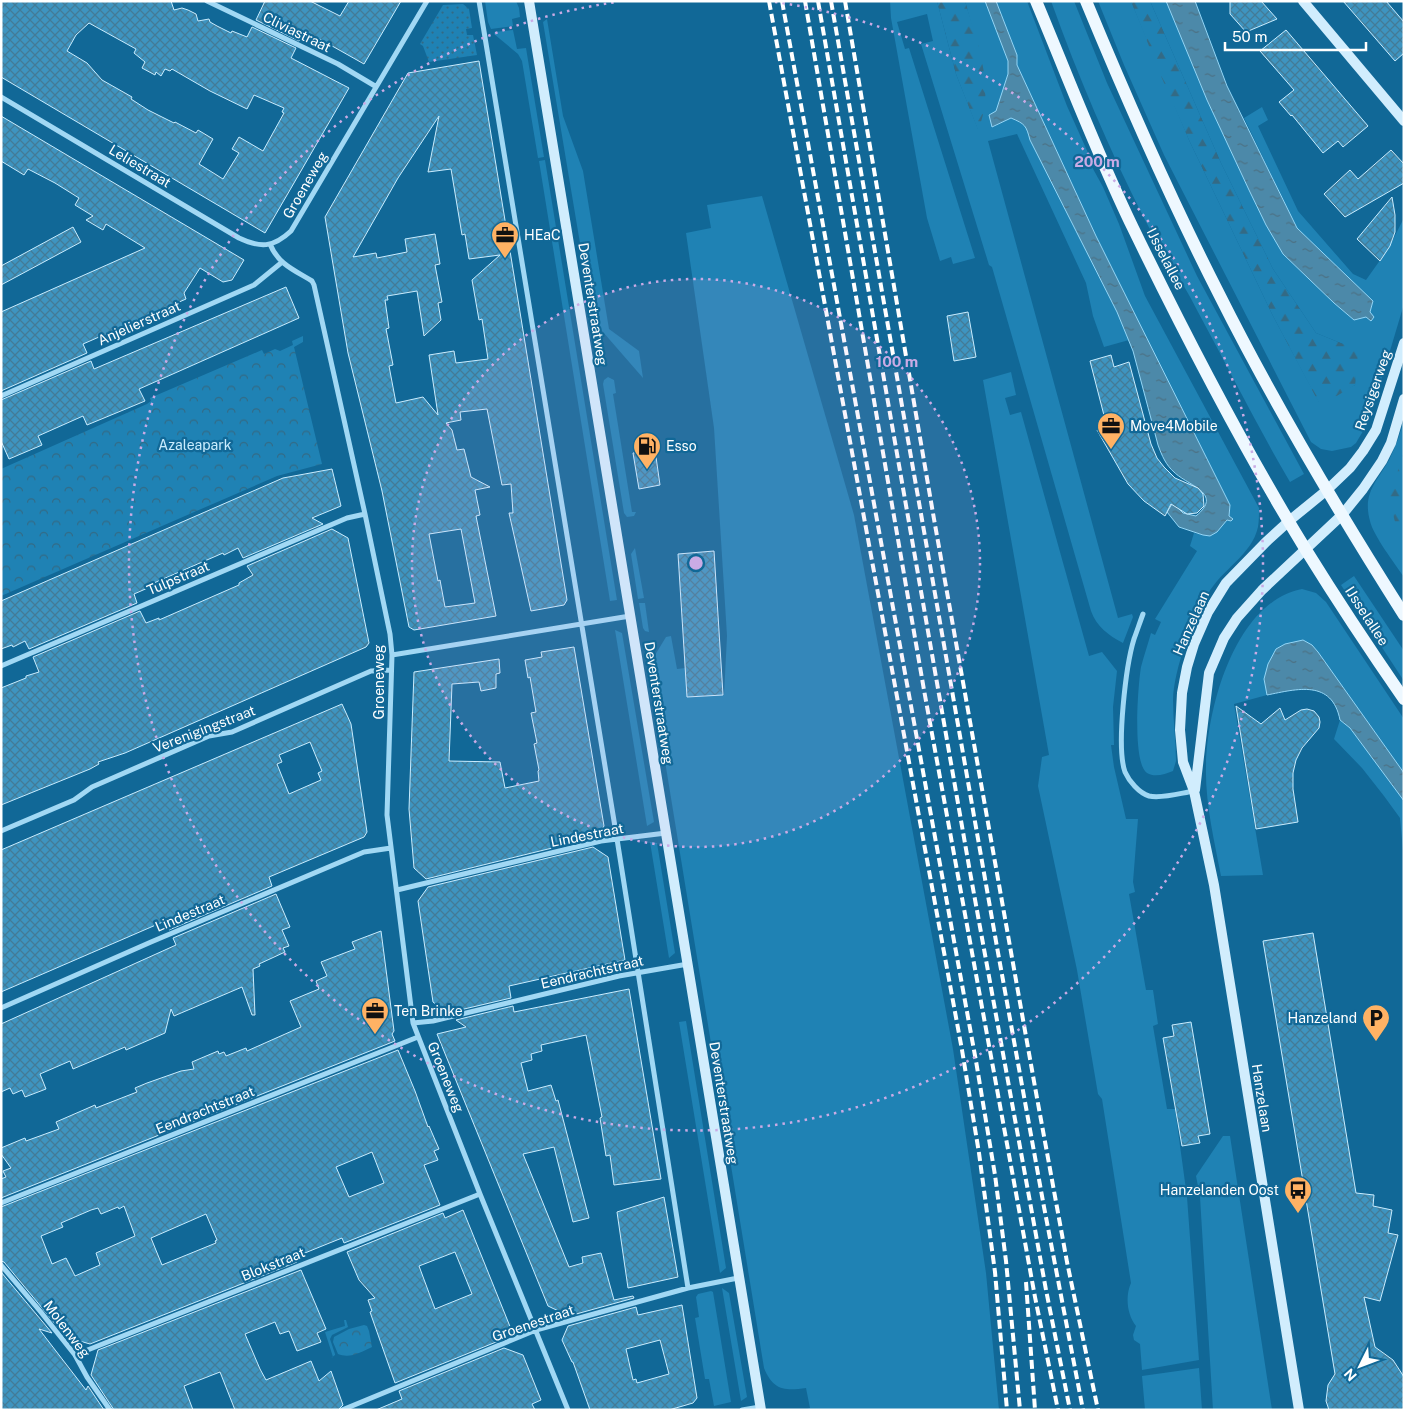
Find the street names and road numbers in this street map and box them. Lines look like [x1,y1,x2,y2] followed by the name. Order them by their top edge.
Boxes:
[260,9,334,55] street label: Cliviastraat
[106,141,174,191] street label: Leliestraat
[279,148,331,221] street label: Groeneweg
[1144,225,1188,293] street label: IJsselallee
[575,241,611,367] street label: Deventerstraatweg
[95,298,183,348] street label: Anjelierstraat
[1352,347,1394,433] street label: Reysigerweg
[144,558,212,598] street label: Tulpstraat
[1342,583,1392,649] street label: IJsselallee
[1170,588,1212,658] street label: Hanzelaan
[641,640,677,766] street label: Deventerstraatweg
[371,644,387,719] street label: Groeneweg
[150,702,258,756] street label: Verenigingstraat
[549,820,625,850] street label: Lindestraat
[153,891,227,935] street label: Lindestraat
[539,952,645,992] street label: Eendrachtstraat
[425,1039,468,1115] street label: Groeneweg
[706,1040,742,1166] street label: Deventerstraatweg
[1249,1063,1275,1133] street label: Hanzelaan
[153,1083,257,1137] street label: Eendrachtstraat
[239,1244,307,1284] street label: Blokstraat
[40,1297,94,1361] street label: Molenweg
[490,1301,576,1345] street label: Groenestraat

